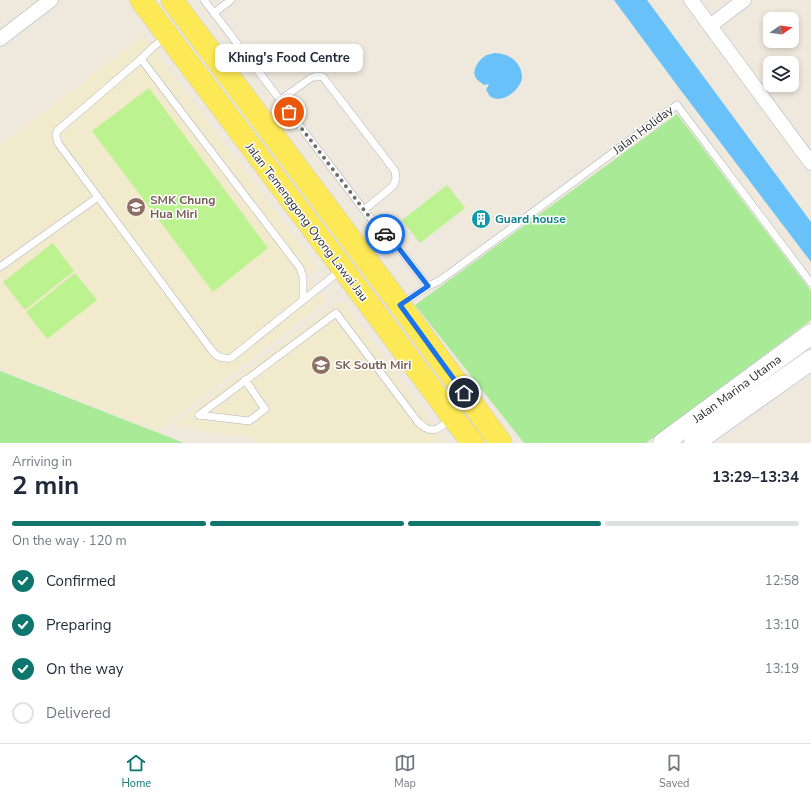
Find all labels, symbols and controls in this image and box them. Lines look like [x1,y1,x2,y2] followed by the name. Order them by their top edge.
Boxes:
[763,12,799,48] north arrow
[763,12,799,92] map controls
[215,44,363,72] callout: Khing's Food Centre
[228,49,350,67] text: Khing's Food Centre
[763,56,799,92] button: layers
[272,95,306,129] pin
[278,101,300,123] icon: bag
[609,102,677,159] street label: Jalan Holiday
[241,139,372,305] street label: Jalan Temenggong Oyong Lawai Jau
[150,192,216,222] place label: SMK Chung Hua Miri
[125,196,147,218] school or university icon: SMK Chung Hua Miri
[470,208,492,230] building icon: Guard house
[495,211,566,227] place label: Guard house
[365,214,405,254] courier
[374,223,396,245] icon: car
[689,351,785,427] street label: Jalan Marina Utama
[310,354,332,376] school or university icon: SK South Miri
[335,357,411,373] place label: SK South Miri
[447,376,481,410] pin
[453,382,475,404] icon: home
[12,453,72,471] text: Arriving in
[712,467,799,487] text: 13:29–13:34
[12,468,79,503] text: 2 min
[12,532,127,550] text: On the way · 120 m
[12,570,34,592] icon: check
[46,571,116,591] text: Confirmed
[765,572,799,590] text: 12:58
[12,614,34,636] icon: check
[46,615,111,635] text: Preparing
[765,616,799,634] text: 13:10
[12,658,34,680] icon: check
[46,659,124,679] text: On the way
[765,660,799,678] text: 13:19
[46,703,111,723] text: Delivered
[121,752,151,791] tab: Home
[394,752,416,791] tab: Map
[659,752,690,791] tab: Saved

